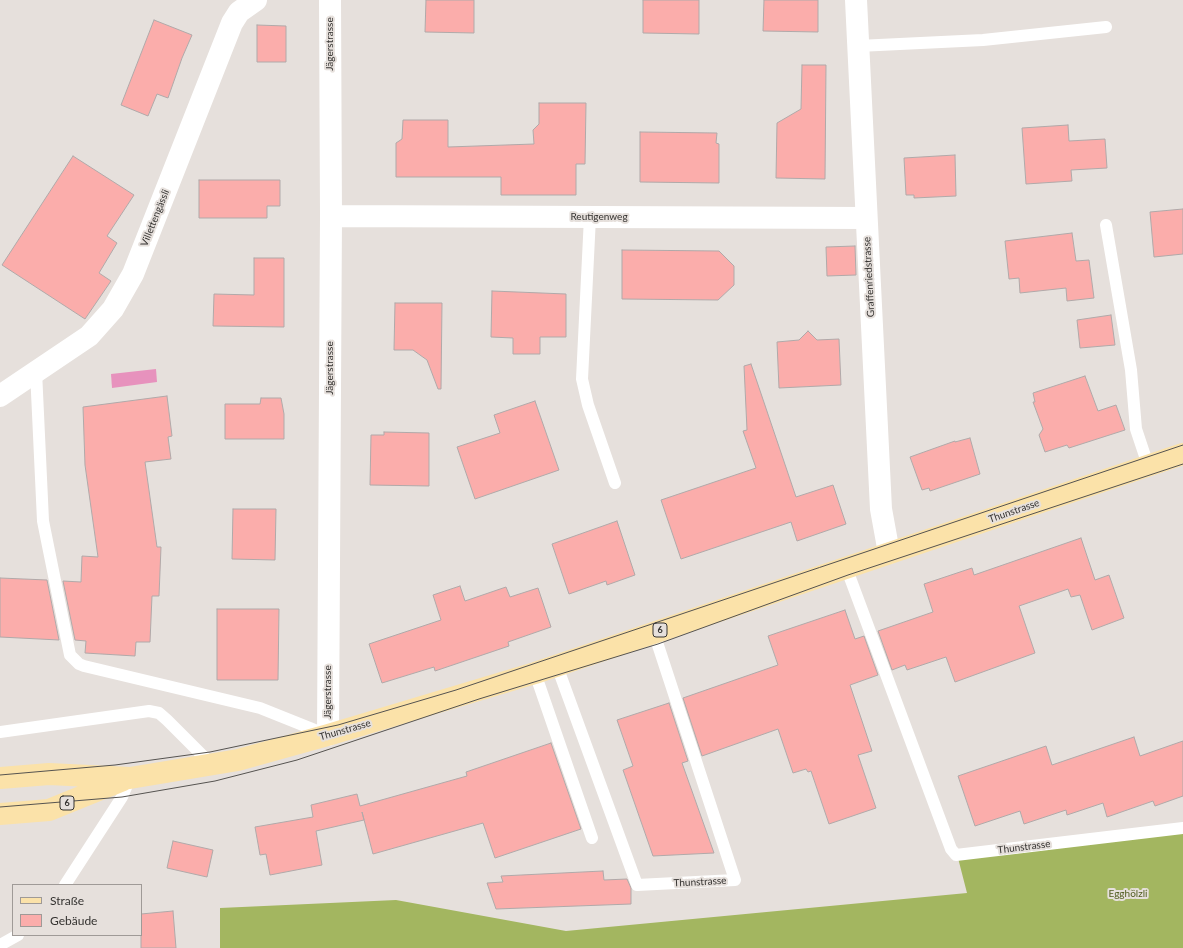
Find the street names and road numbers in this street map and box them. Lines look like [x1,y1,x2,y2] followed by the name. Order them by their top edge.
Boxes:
[324,17,336,71] street label: Jägerstrasse
[138,188,172,248] street label: Villettengässli
[570,211,628,223] street label: Reutigenweg
[861,237,877,317] street label: Graffenriedstrasse
[324,341,336,395] street label: Jägerstrasse
[987,497,1041,525] street label: Thunstrasse
[653,623,667,637] road number: 6
[322,665,334,719] street label: Jägerstrasse
[318,717,372,743] street label: Thunstrasse
[60,796,74,810] road number: 6
[997,838,1051,856] street label: Thunstrasse
[673,875,727,889] street label: Thunstrasse

